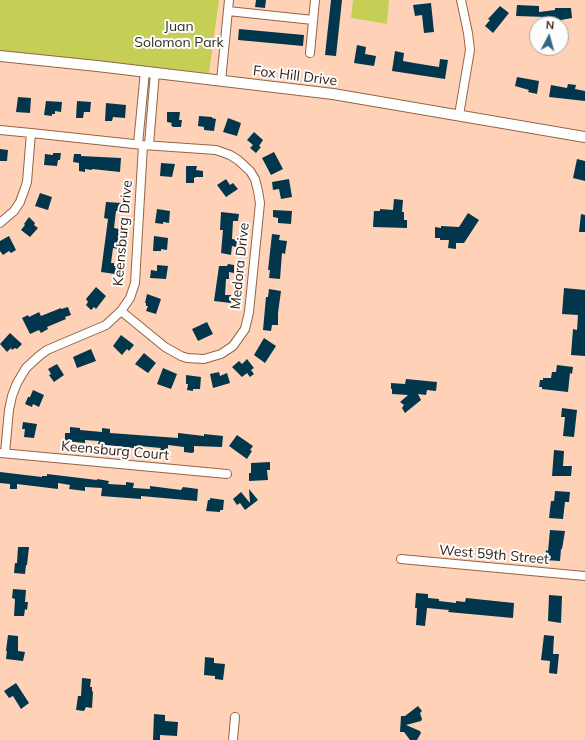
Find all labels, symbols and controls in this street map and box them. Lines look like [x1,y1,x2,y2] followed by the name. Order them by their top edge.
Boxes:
[529,16,569,56] north arrow
[545,18,555,32] text: N
[134,19,224,52] park label: Juan Solomon Park
[252,62,338,90] street label: Fox Hill Drive
[110,179,136,287] street label: Keensburg Drive
[227,222,253,310] street label: Medora Drive
[60,438,170,464] street label: Keensburg Court
[438,542,550,568] street label: West 59th Street

